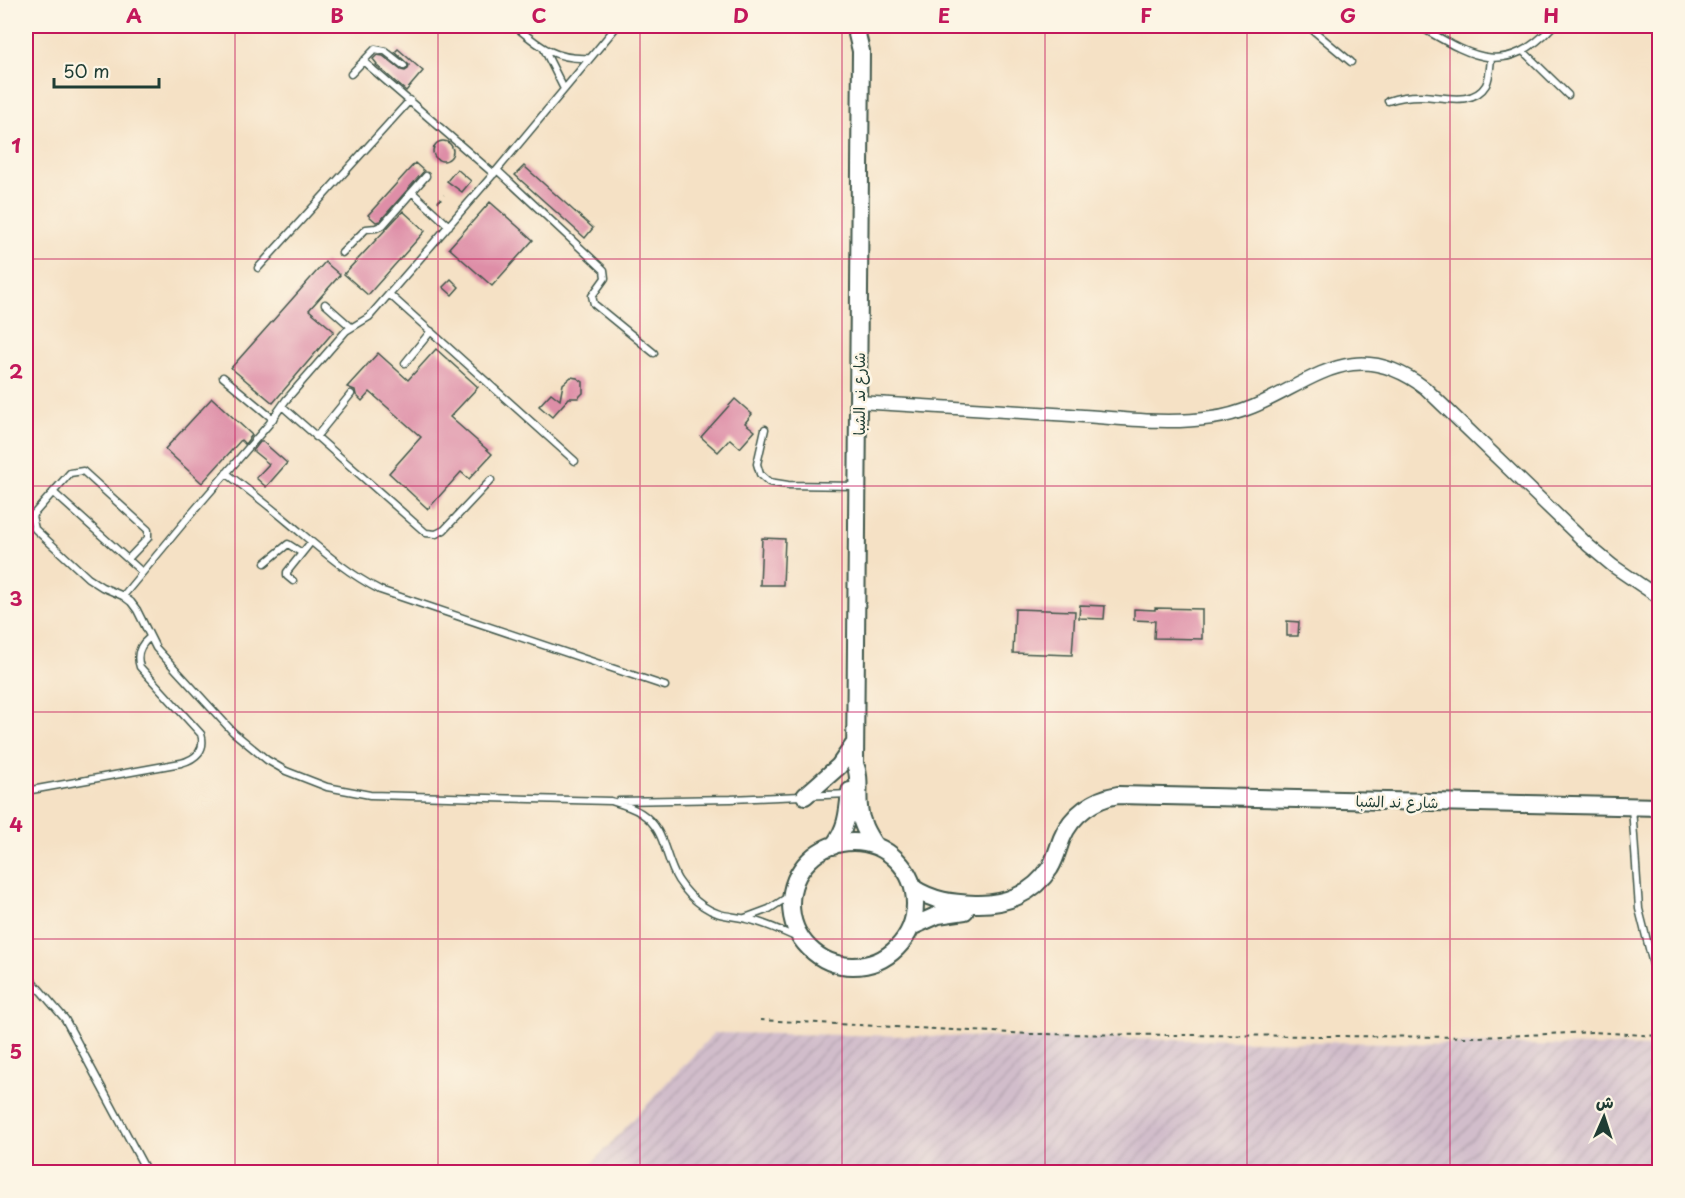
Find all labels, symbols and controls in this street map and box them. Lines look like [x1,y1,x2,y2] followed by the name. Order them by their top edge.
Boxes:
[126,0,142,30] text: A
[330,0,344,30] text: B
[531,0,547,30] text: C
[733,0,749,30] text: D
[938,0,950,30] text: E
[1140,0,1152,30] text: F
[1340,0,1356,30] text: G
[1543,0,1559,30] text: H
[54,51,159,89] scale bar
[63,57,110,84] text: 50 m
[11,130,21,160] text: 1
[847,353,870,436] street label: شارع ند الشبا
[9,356,23,386] text: 2
[9,583,23,613] text: 3
[1355,789,1439,813] street label: شارع ند الشبا
[9,809,23,839] text: 4
[10,1036,22,1066] text: 5
[1574,1087,1634,1147] north arrow
[1595,1089,1614,1113] text: ش

